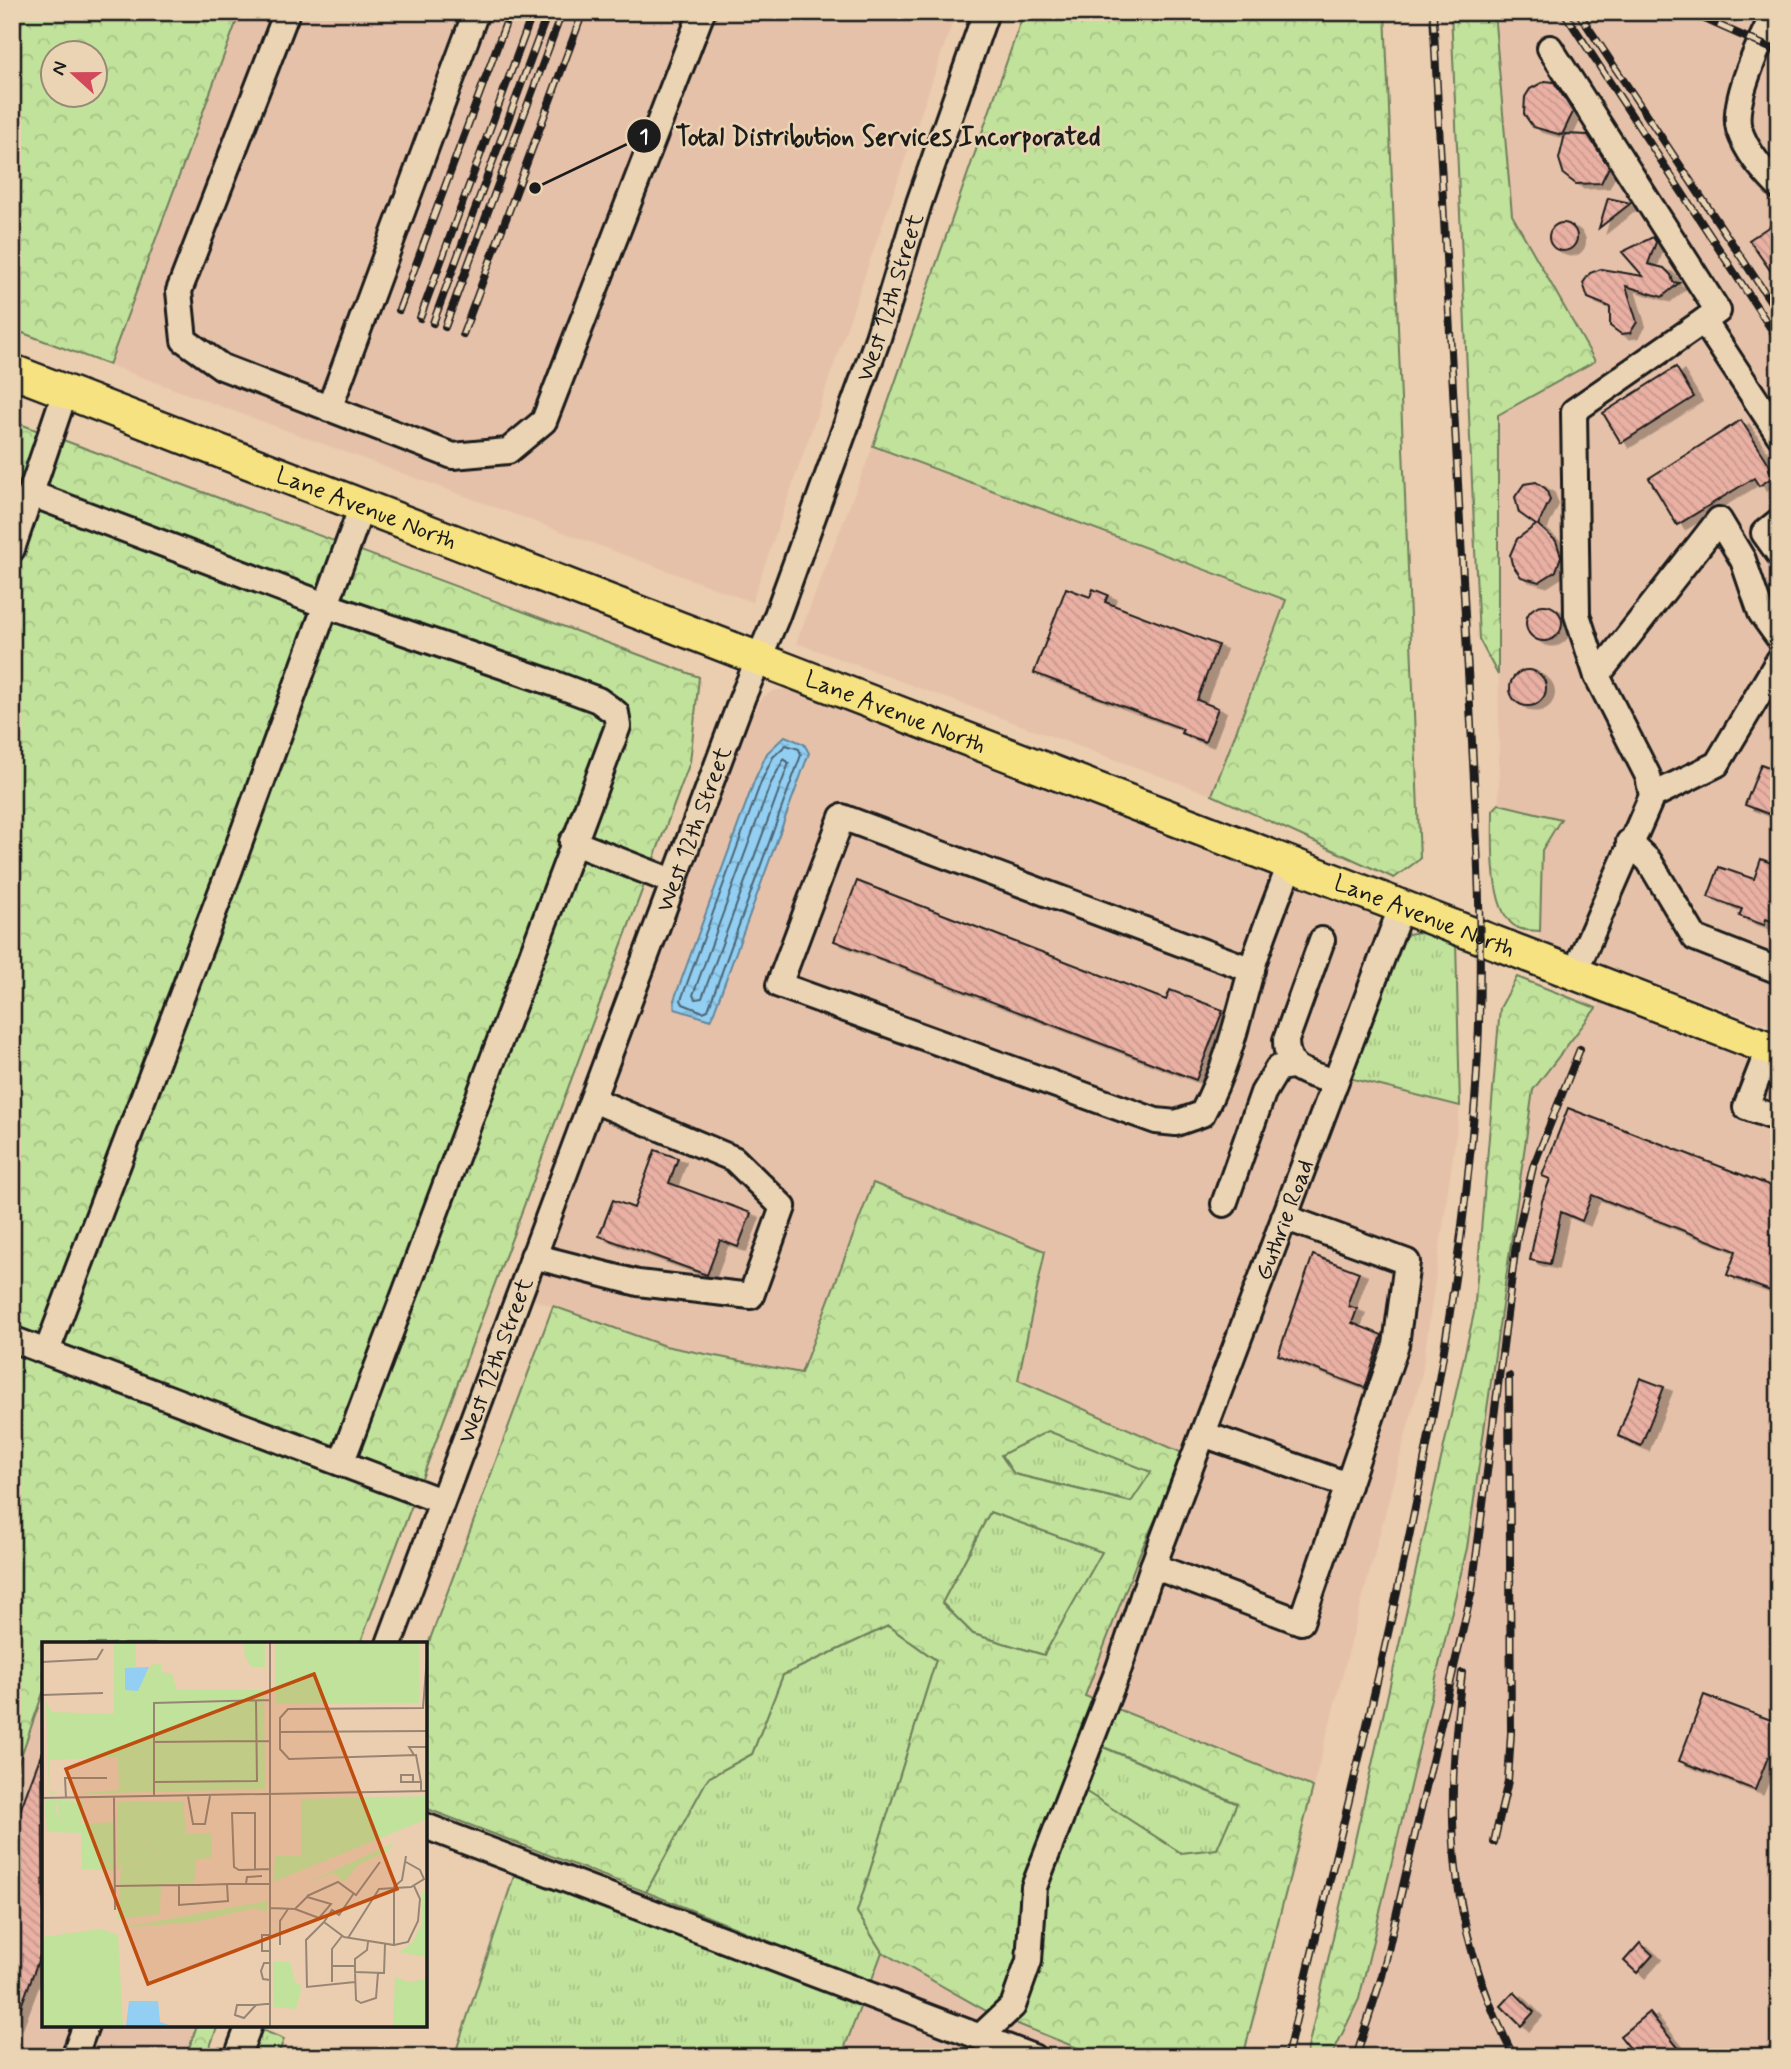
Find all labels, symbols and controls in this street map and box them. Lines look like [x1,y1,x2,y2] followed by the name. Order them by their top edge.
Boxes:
[38,38,108,108] north arrow
[46,58,73,79] text: N
[627,112,1113,159] callout: Total Distribution Services Incorporated
[675,121,1101,155] text: Total Distribution Services Incorporated
[639,123,649,151] text: 1
[849,210,932,386] street label: West 12th Street
[271,460,461,558] street label: Lane Avenue North
[800,664,990,762] street label: Lane Avenue North
[650,742,740,917] street label: West 12th Street
[1329,868,1519,966] street label: Lane Avenue North
[1249,1155,1322,1285] street label: Guthrie Road
[451,1273,541,1448] street label: West 12th Street
[42,1642,427,2027] inset map

